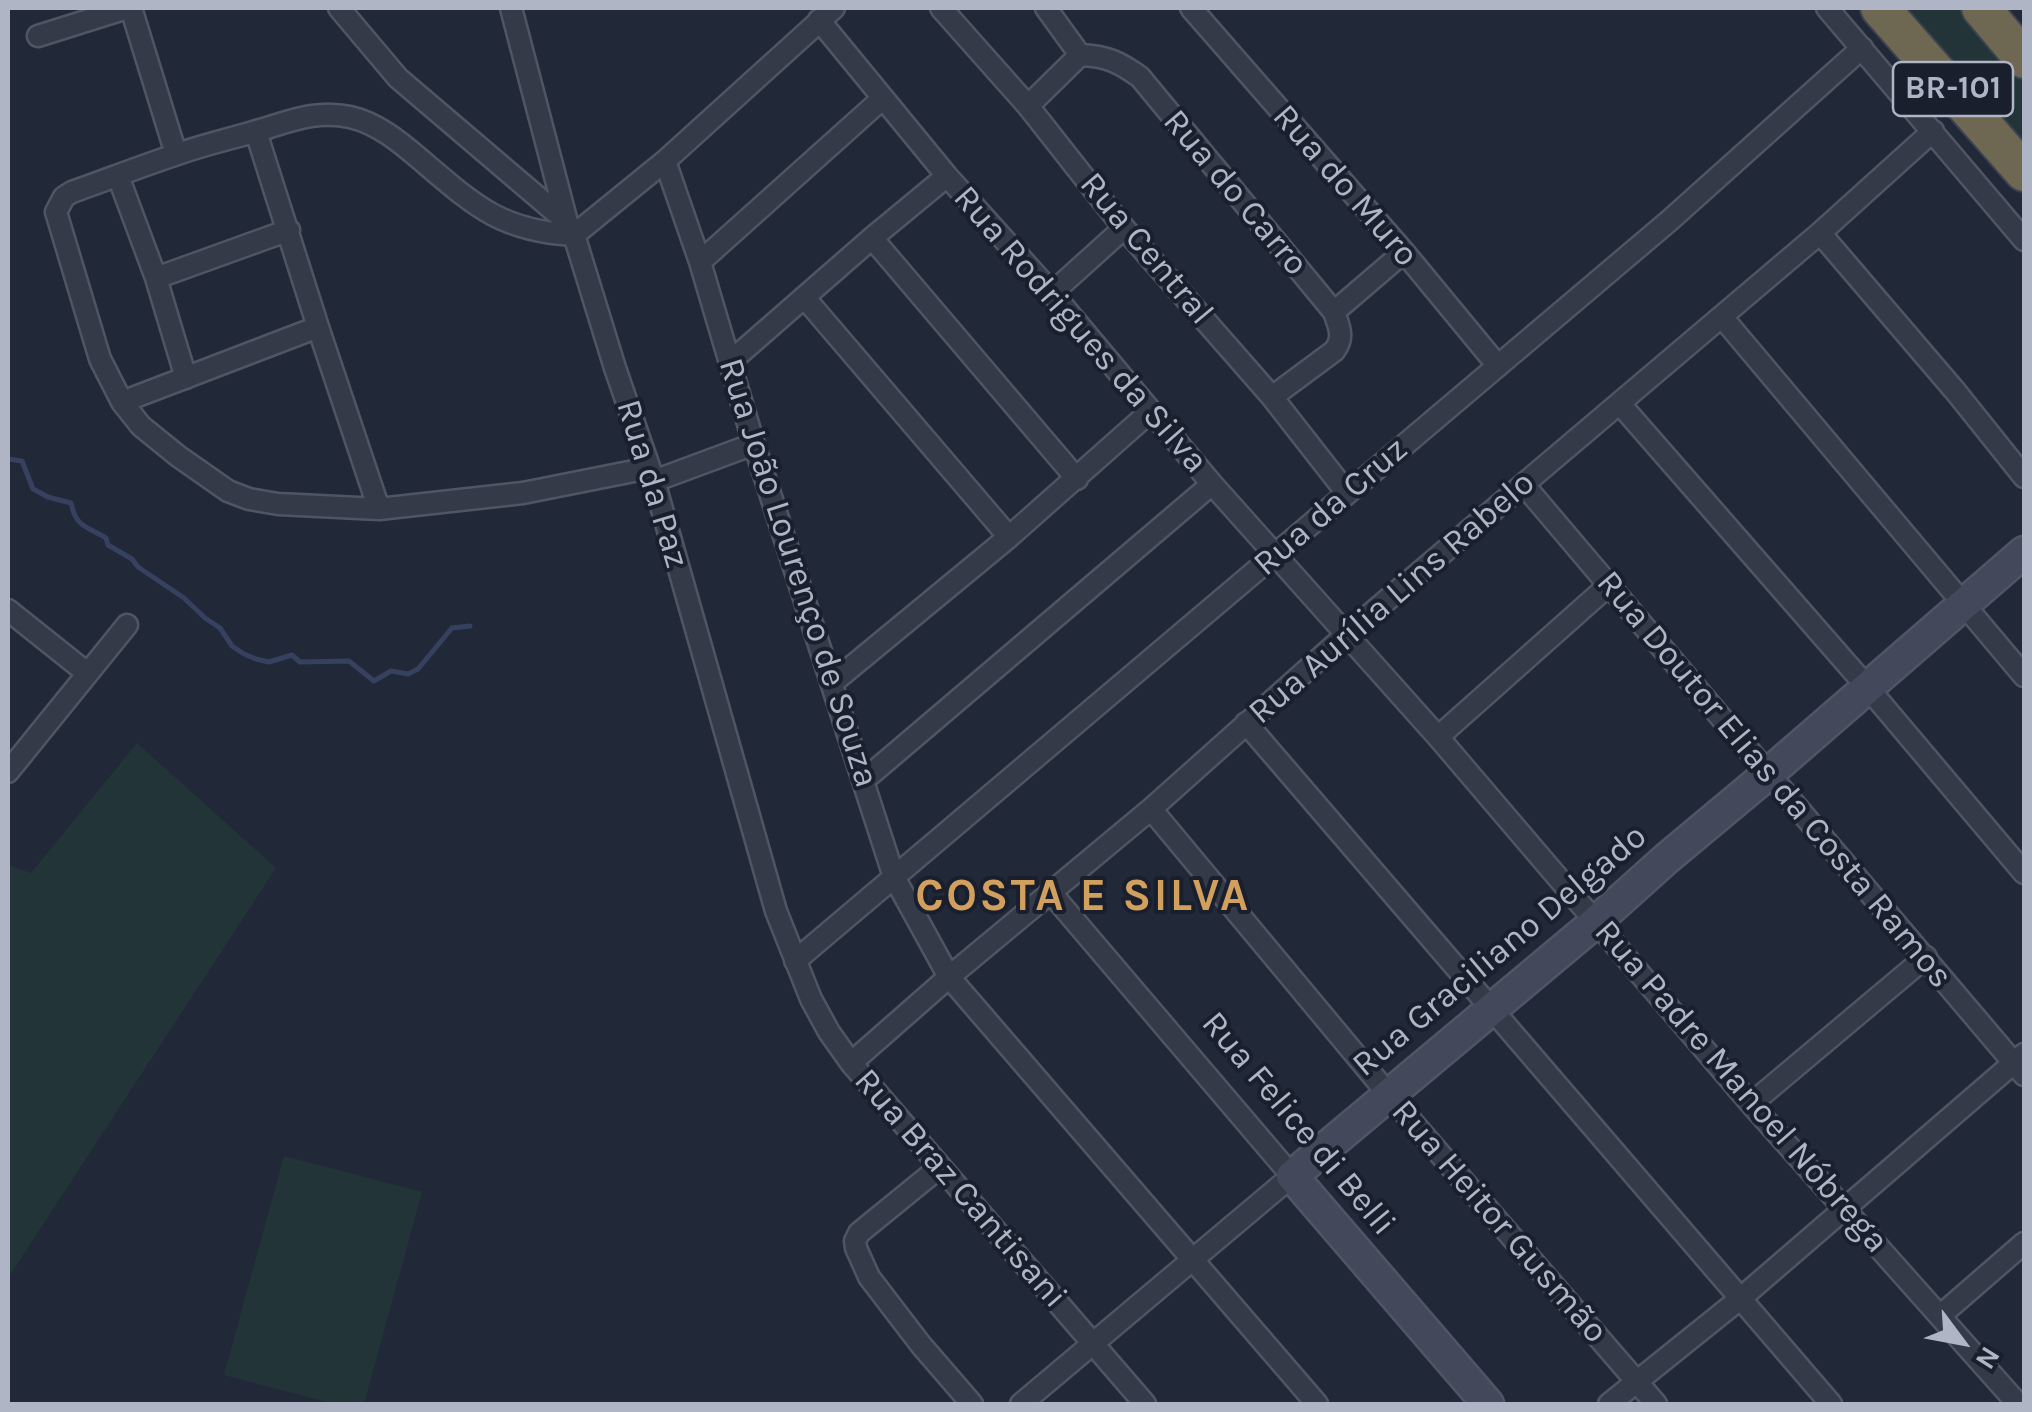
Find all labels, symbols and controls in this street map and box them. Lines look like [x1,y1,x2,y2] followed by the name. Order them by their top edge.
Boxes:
[1893,62,2013,116] road number: BR-101
[1263,96,1427,276] street label: Rua do Muro
[1153,102,1317,284] street label: Rua do Carro
[1070,164,1222,334] street label: Rua Central
[944,178,1216,482] street label: Rua Rodrigues da Silva
[709,353,887,793] street label: Rua João Lourenço de Souza
[607,395,697,573] street label: Rua da Paz
[1245,429,1417,585] street label: Rua da Cruz
[1240,462,1544,734] street label: Rua Aurília Lins Rabelo
[1587,563,1961,997] street label: Rua Doutor Elias da Costa Ramos
[1344,816,1656,1086] street label: Rua Graciliano Delgado
[915,870,1251,924] district label: COSTA E SILVA
[1585,912,1897,1262] street label: Rua Padre Manoel Nóbrega
[1192,1004,1404,1244] street label: Rua Felice di Belli
[845,1061,1075,1317] street label: Rua Braz Cantisani
[1382,1092,1616,1352] street label: Rua Heitor Gusmão
[1912,1292,2012,1392] north arrow
[1969,1341,2007,1375] text: N

